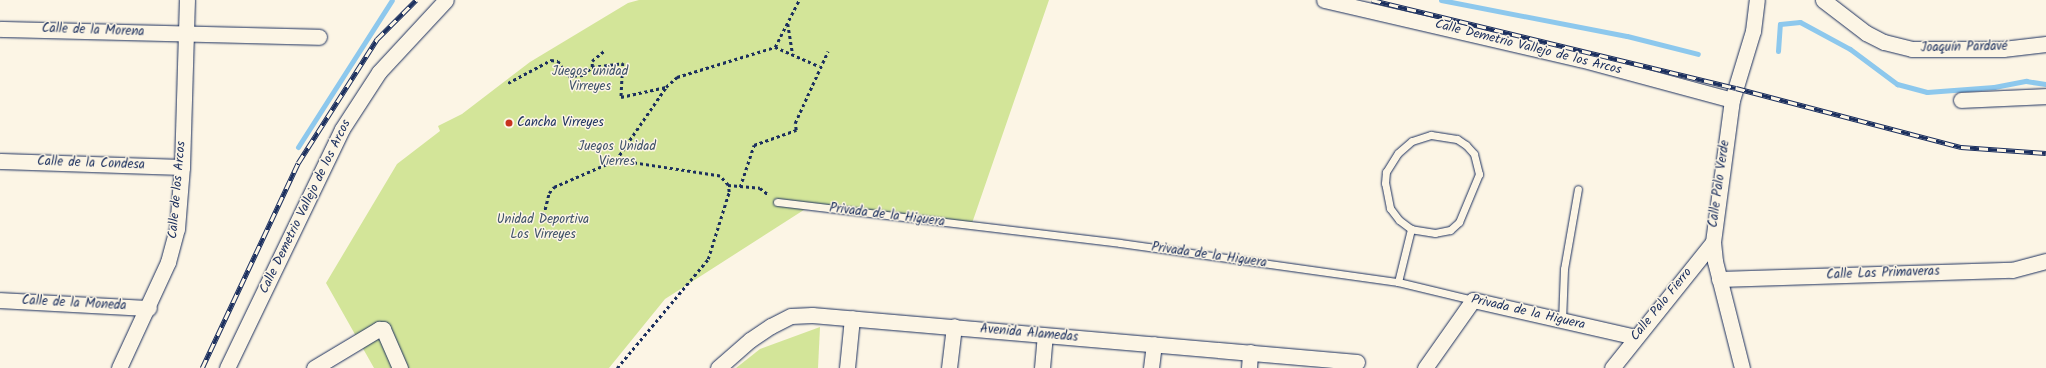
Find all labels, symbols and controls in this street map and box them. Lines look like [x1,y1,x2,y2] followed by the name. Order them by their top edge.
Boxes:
[1433,17,1623,79] street label: Calle Demetrio Vallejo de los Arcos
[41,21,145,41] street label: Calle de la Morena
[1920,39,2008,57] street label: Joaquín Pardavé
[552,65,628,96] park label: Juegos unidad Virreyes
[517,115,604,131] place label: Cancha Virreyes
[257,117,355,297] street label: Calle Demetrio Vallejo de los Arcos
[504,118,514,128] marker: Cancha Virreyes
[1706,139,1734,229] street label: Calle Palo Verde
[166,140,190,240] street label: Calle de los Arcos
[578,140,656,171] park label: Juegos Unidad Vierres
[37,154,145,174] street label: Calle de la Condesa
[828,201,946,231] street label: Privada de la Higuera
[497,213,589,244] park label: Unidad Deportiva Los Virreyes
[1150,240,1268,272] street label: Privada de la Higuera
[1826,264,1940,284] street label: Calle Las Primaveras
[1628,266,1696,344] street label: Calle Palo Fierro
[1470,292,1586,334] street label: Privada de la Higuera
[21,293,127,315] street label: Calle de la Moneda
[979,322,1079,346] street label: Avenida Alamedas

